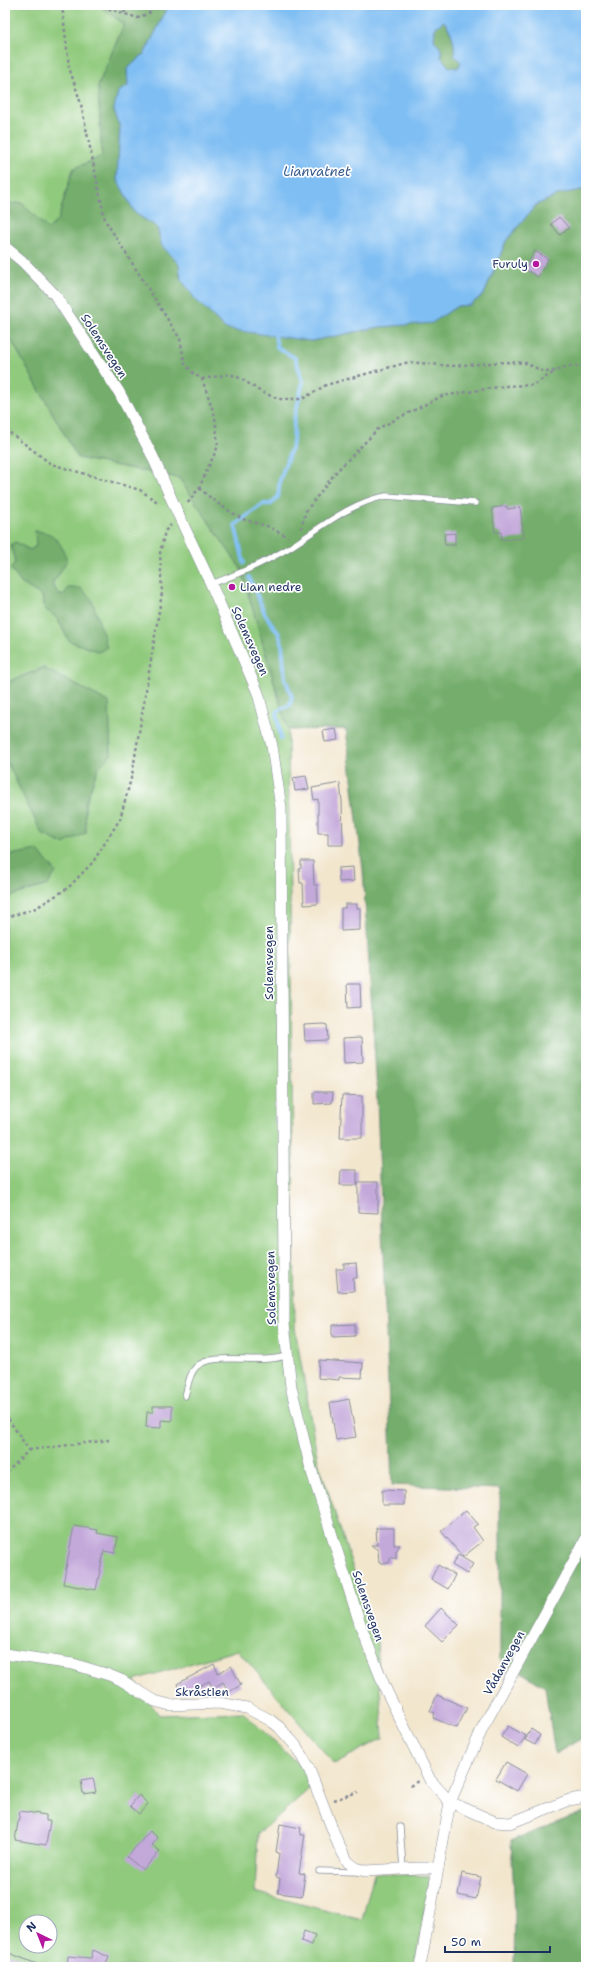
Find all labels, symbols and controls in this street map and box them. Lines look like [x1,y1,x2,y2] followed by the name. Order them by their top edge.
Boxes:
[283,163,351,180] water label: Lianvatnet
[492,256,528,272] place label: Furuly
[531,259,541,269] marker: Furuly
[77,311,131,381] street label: Solemsvegen
[240,579,302,595] place label: Lian nedre
[227,582,237,592] marker: Lian nedre
[228,604,272,678] street label: Solemsvegen
[261,926,277,1000] street label: Solemsvegen
[262,1251,280,1325] street label: Solemsvegen
[348,1568,388,1644] street label: Solemsvegen
[480,1628,528,1698] street label: Vådanvegen
[175,1684,229,1700] street label: Skråstien
[18,1914,58,1954] north arrow
[23,1918,40,1936] text: N
[445,1928,550,1954] scale bar
[451,1934,481,1950] text: 50 m

